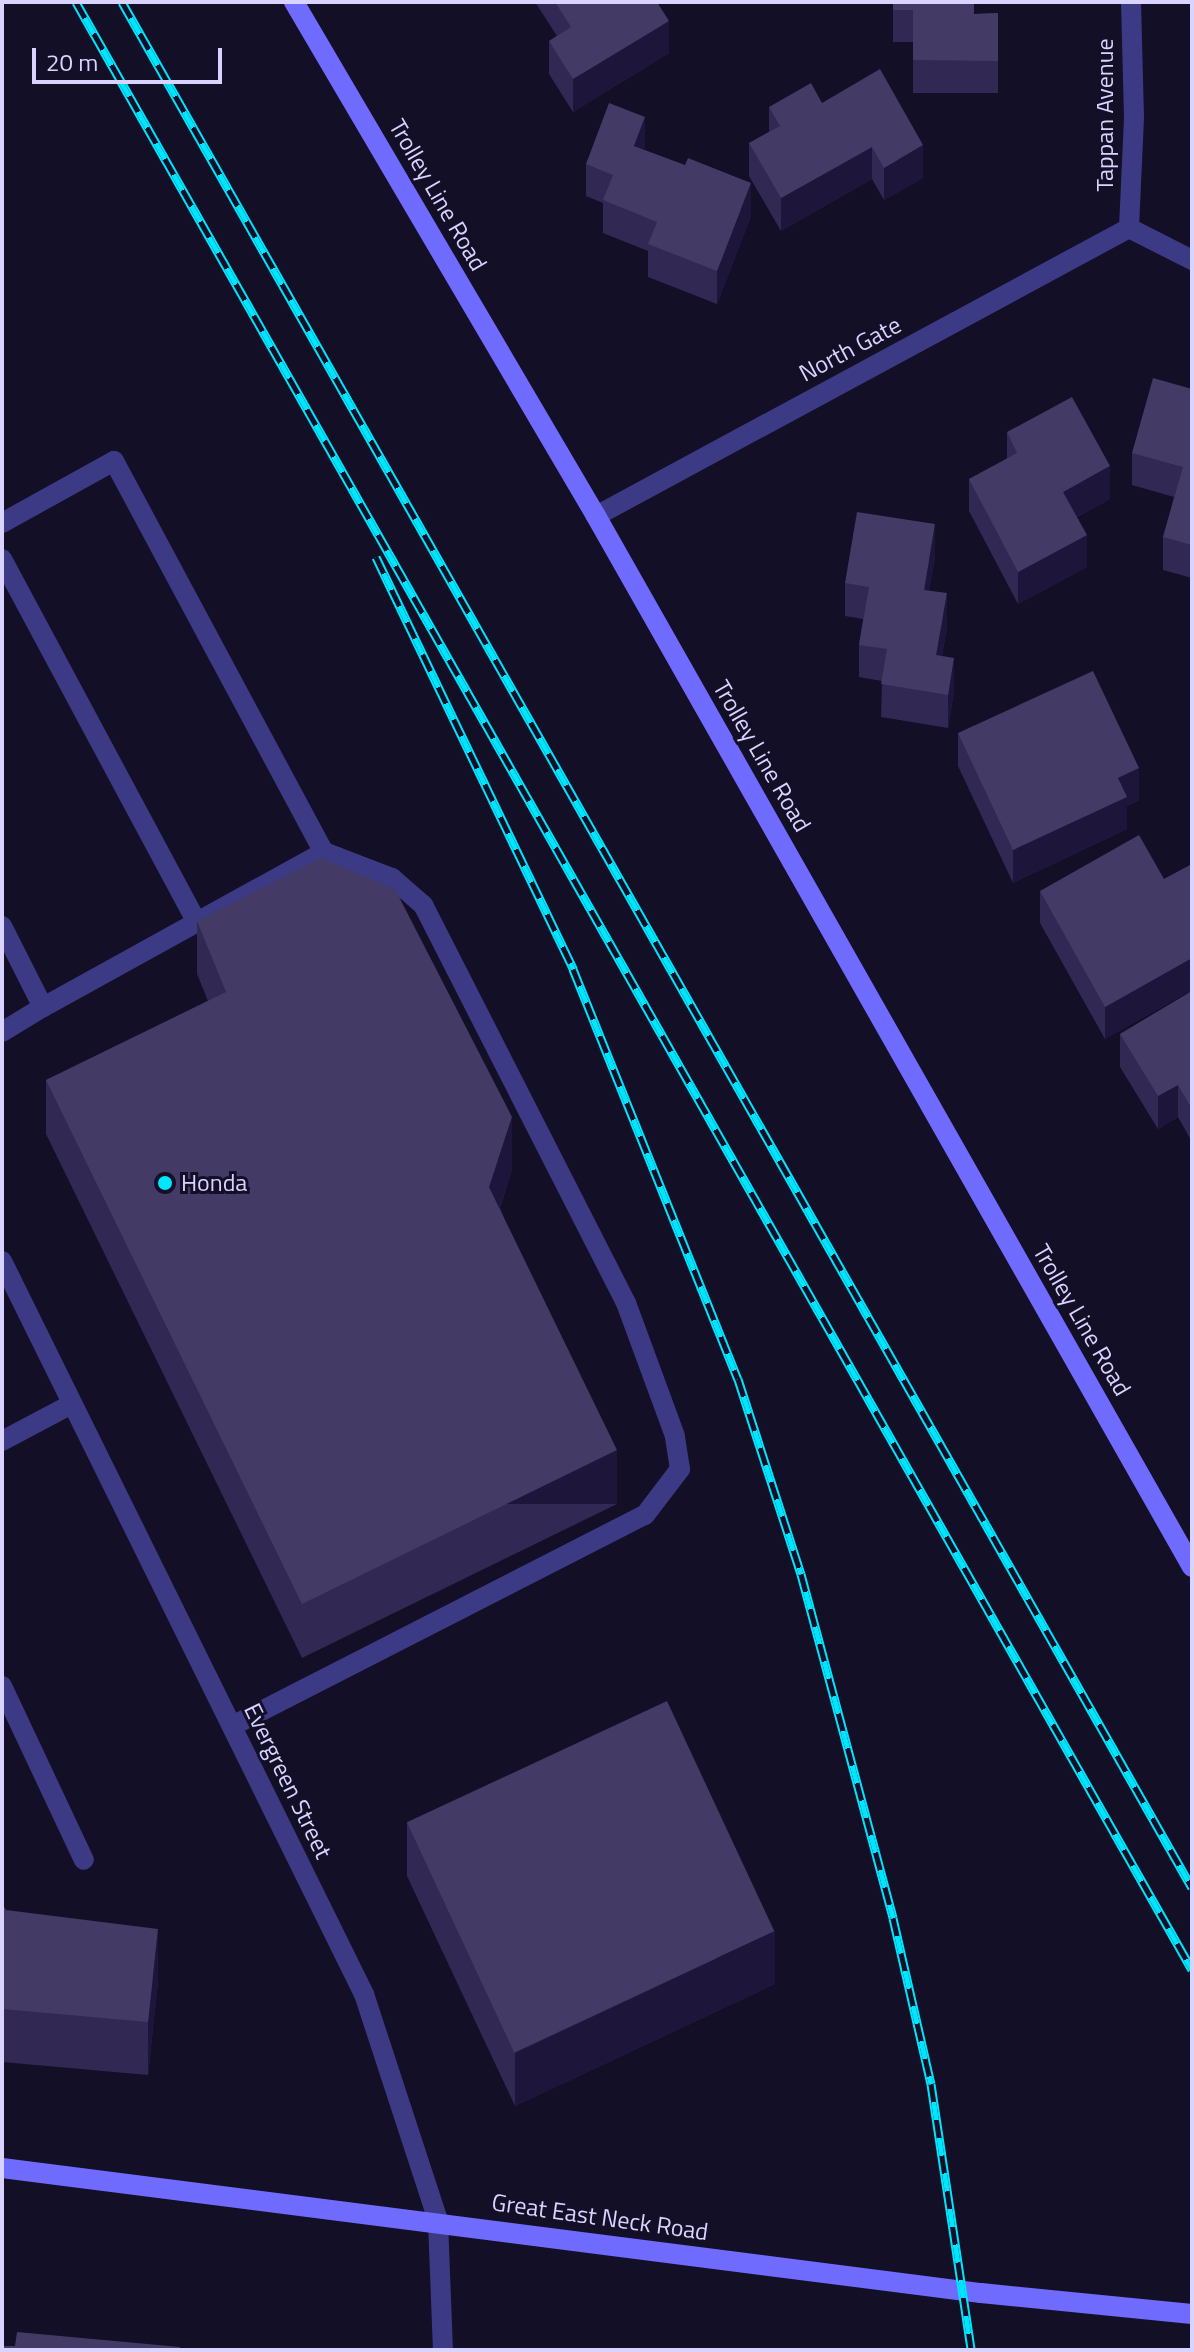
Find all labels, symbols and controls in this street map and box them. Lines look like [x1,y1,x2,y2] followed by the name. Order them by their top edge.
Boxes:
[36,32,226,82] scale bar
[1091,38,1119,192] street label: Tappan Avenue
[46,44,98,80] text: 20 m
[383,114,493,276] street label: Trolley Line Road
[794,310,906,388] street label: North Gate
[707,675,817,837] street label: Trolley Line Road
[181,1169,247,1197] place label: Honda
[156,1174,174,1192] marker: Honda
[1027,1239,1137,1401] street label: Trolley Line Road
[238,1699,338,1863] street label: Evergreen Street
[490,2188,710,2246] street label: Great East Neck Road

